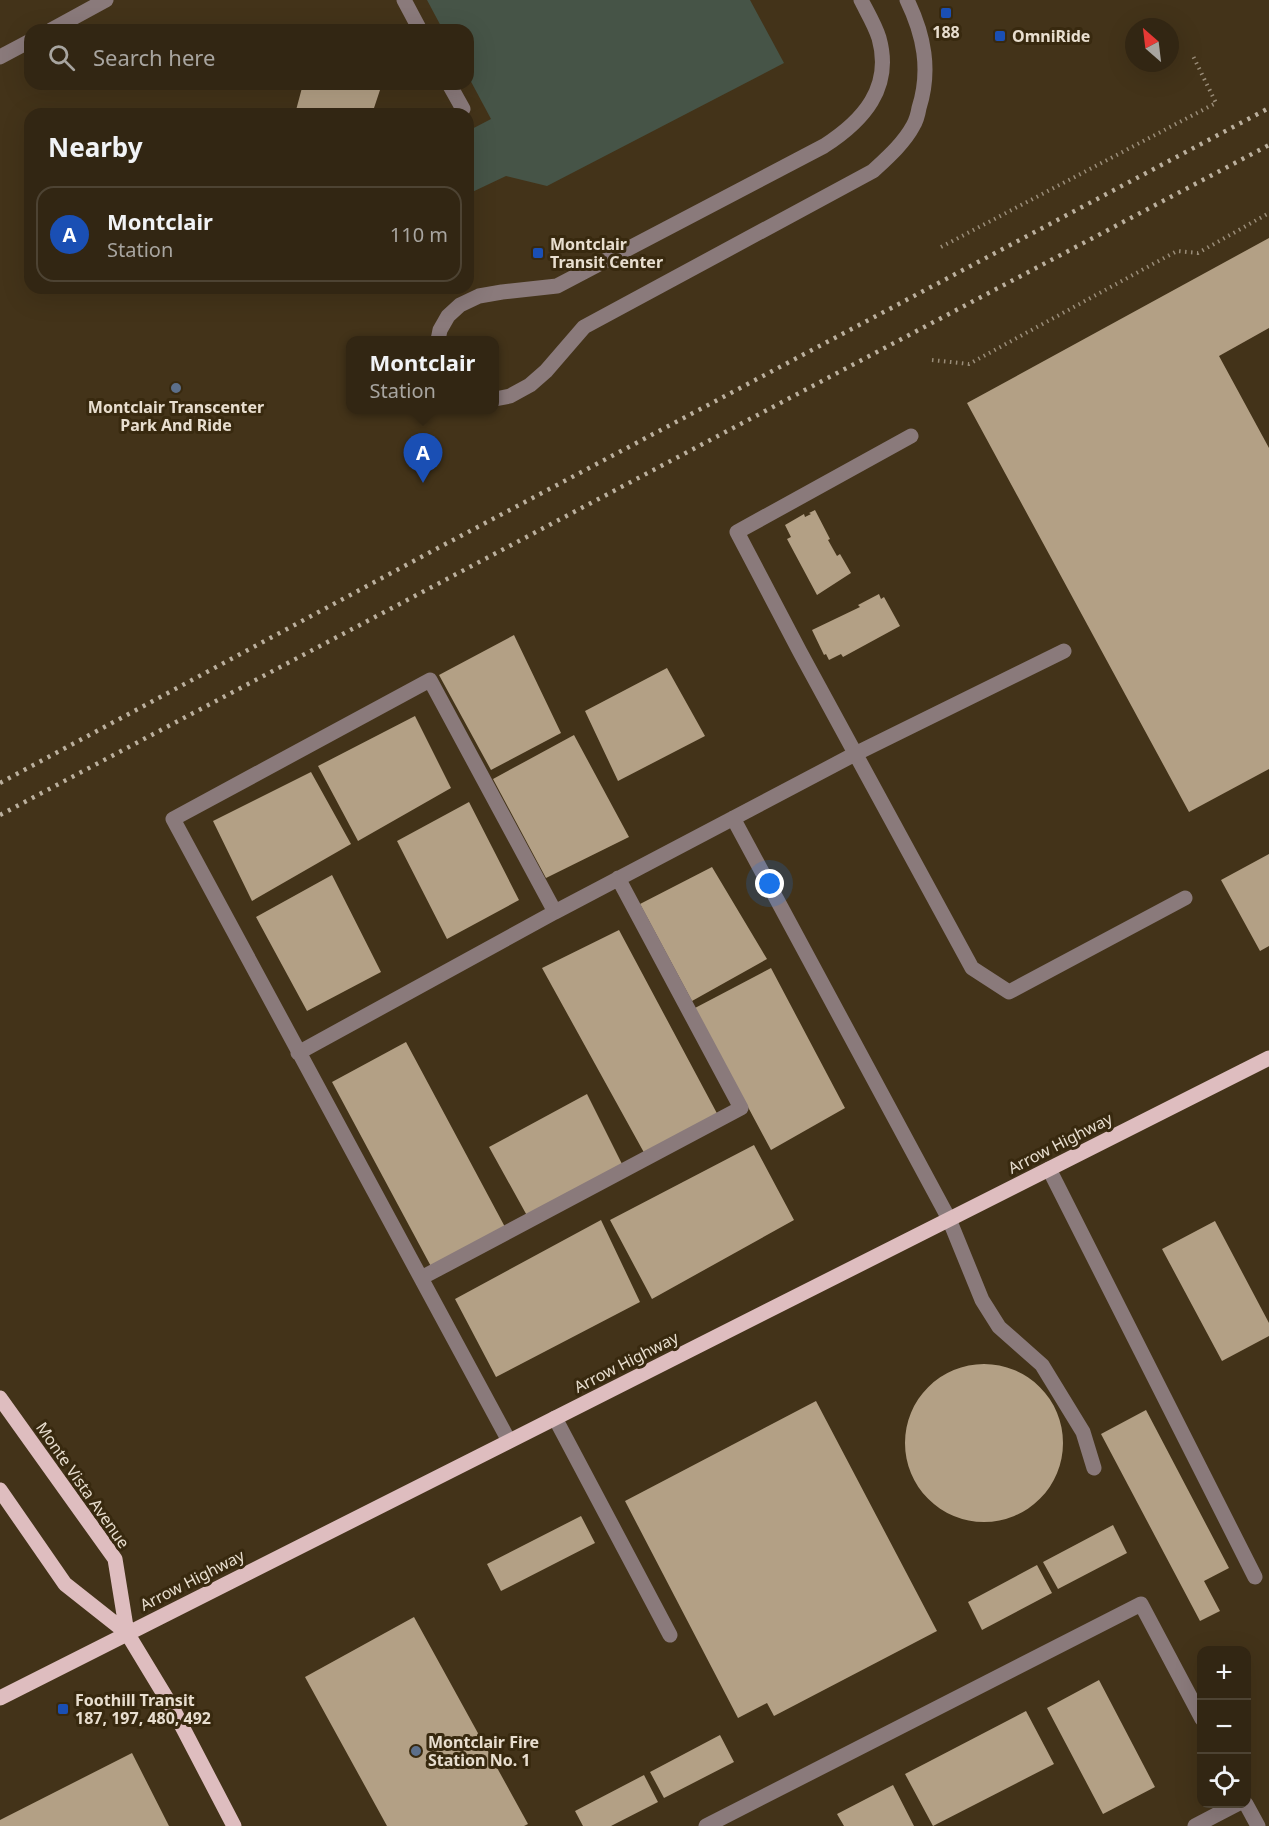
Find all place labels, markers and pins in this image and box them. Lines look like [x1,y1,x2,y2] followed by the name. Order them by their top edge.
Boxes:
[939,6,953,20] marker: 188
[932,21,960,43] place label: 188
[1012,25,1090,47] place label: OmniRide
[993,29,1007,43] marker: OmniRide
[550,233,663,273] place label: Montclair Transit Center
[531,246,545,260] marker: Montclair Transit Center
[169,381,183,395] marker: Montclair Transcenter Park And Ride
[88,396,264,436] place label: Montclair Transcenter Park And Ride
[404,434,442,483] pin: A
[75,1689,211,1729] place label: Foothill Transit 187, 197, 480, 492
[56,1702,70,1716] marker: Foothill Transit 187, 197, 480, 492
[428,1731,539,1771] place label: Montclair Fire Station No. 1
[409,1744,423,1758] marker: Montclair Fire Station No. 1

